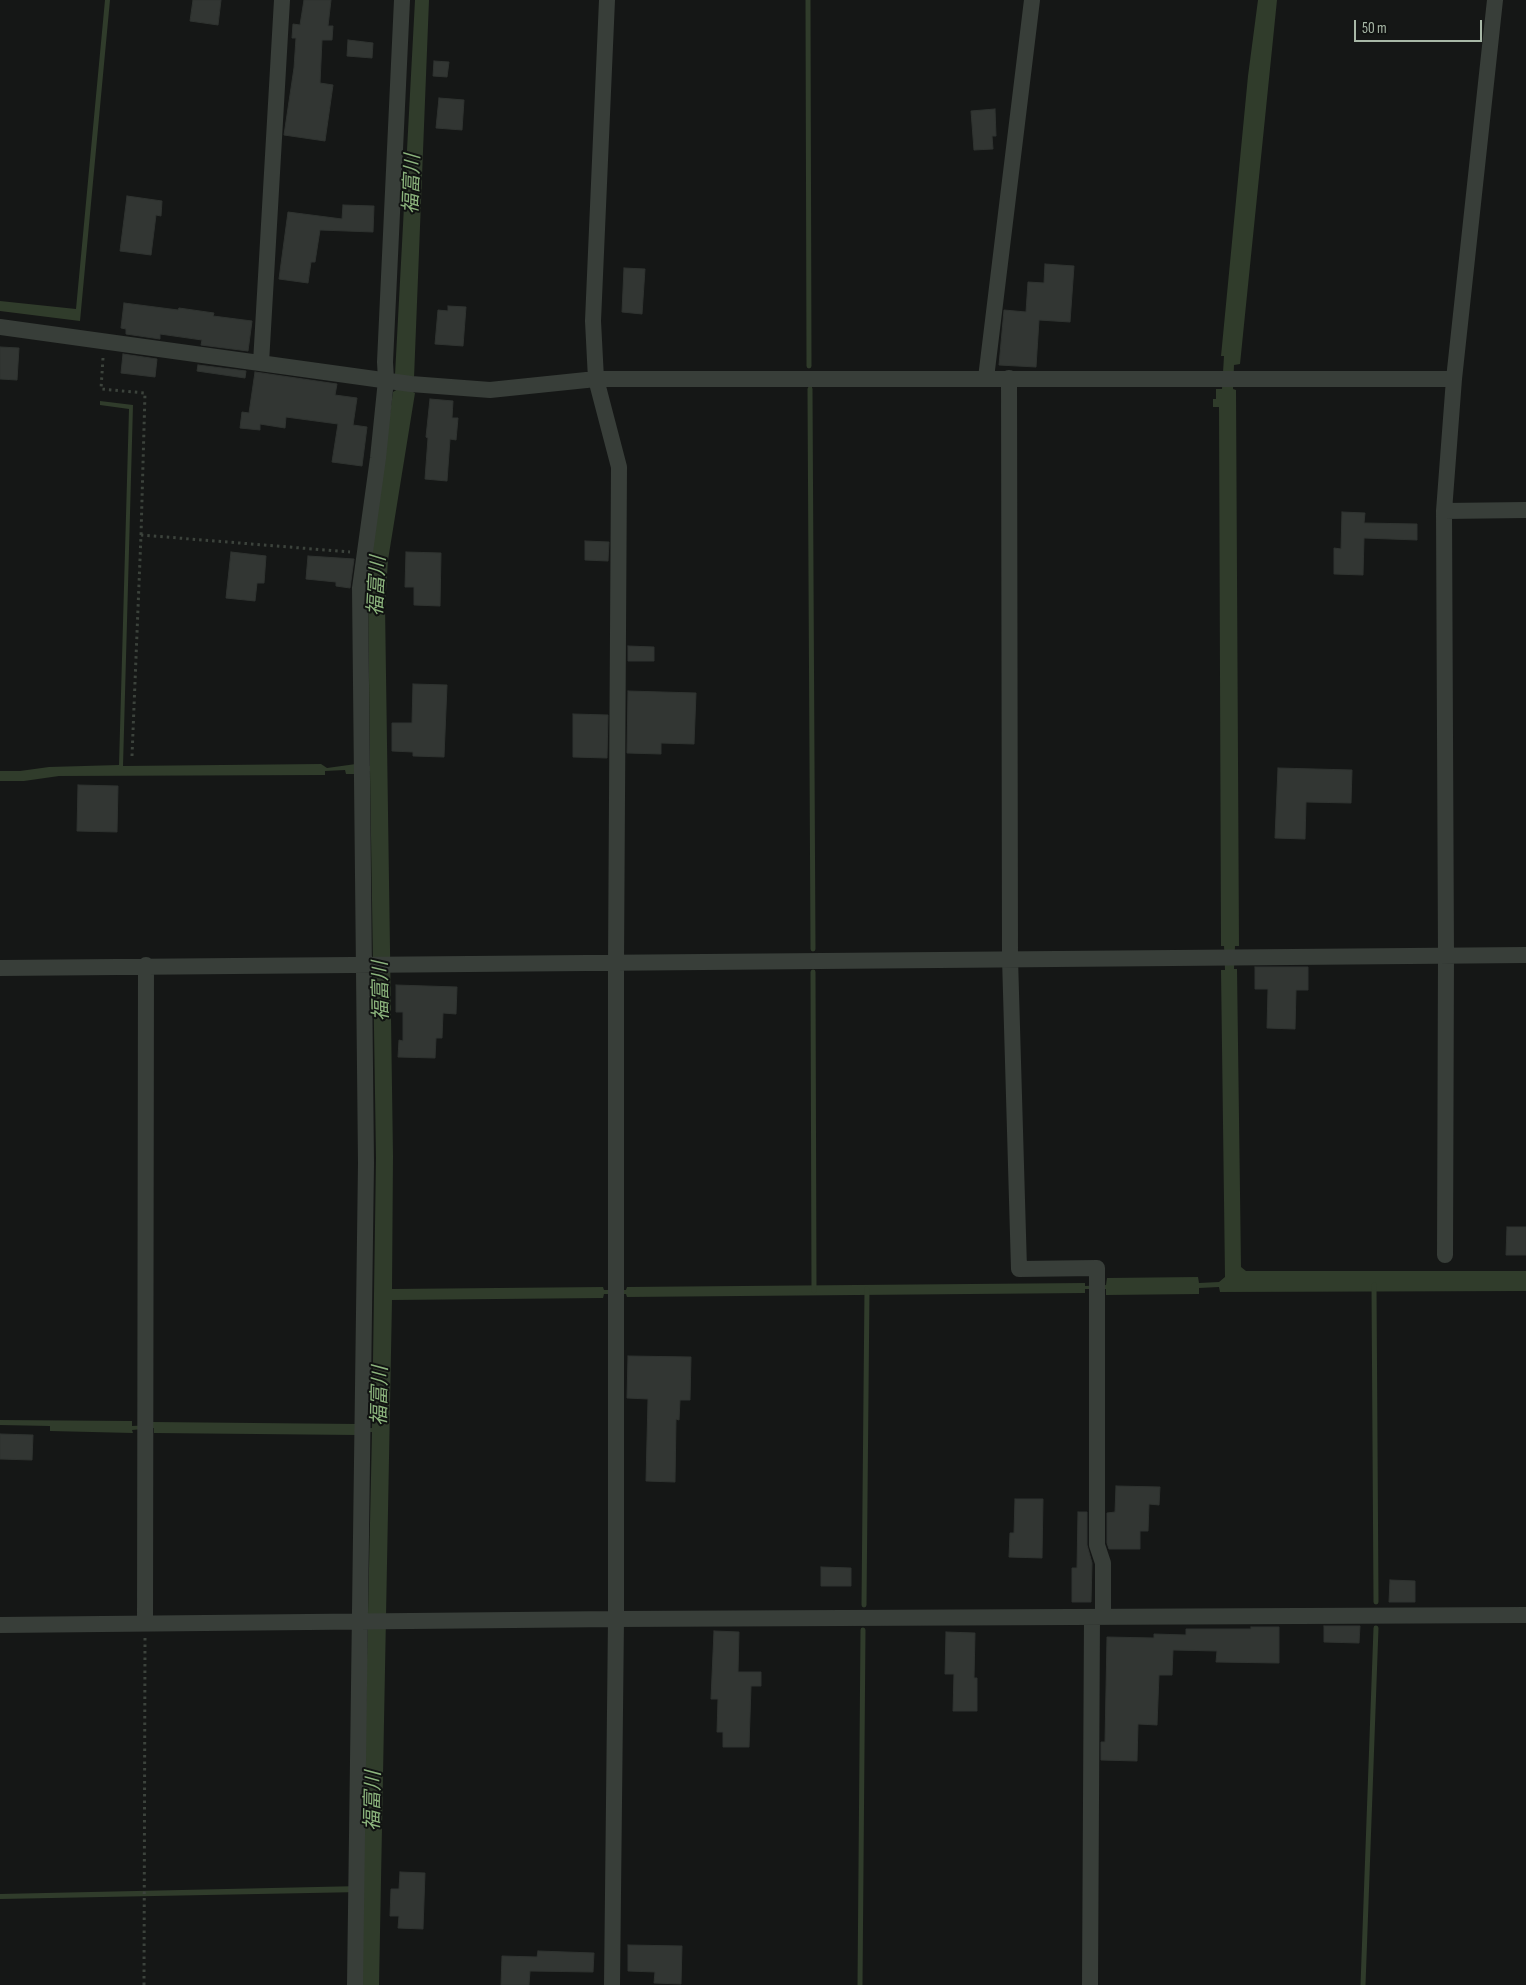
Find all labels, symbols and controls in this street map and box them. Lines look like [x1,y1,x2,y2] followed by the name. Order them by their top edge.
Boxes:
[1356,10,1484,42] scale bar
[1362,19,1387,38] text: 50 m
[400,154,426,214] water label: 福富川
[364,555,392,617] water label: 福富川
[369,961,395,1021] water label: 福富川
[368,1366,394,1426] water label: 福富川
[361,1771,387,1831] water label: 福富川

